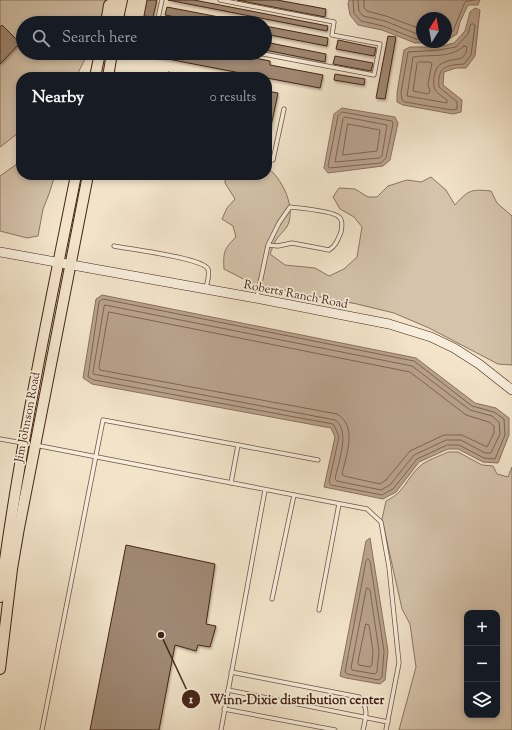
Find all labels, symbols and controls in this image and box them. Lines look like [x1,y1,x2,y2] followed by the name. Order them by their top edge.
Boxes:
[416,12,452,48] north arrow
[16,16,272,60] search box
[30,27,52,49] icon: search
[62,28,137,49] text: Search here
[32,86,84,110] text: Nearby
[210,89,256,107] text: 0 results
[242,276,350,314] street label: Roberts Ranch Road
[10,370,46,465] street label: Jim Johnson Road
[464,610,500,718] map controls
[464,610,500,646] button: +
[464,646,500,682] button: −
[464,682,500,718] button: layers
[181,687,392,712] callout: Winn-Dixie distribution center
[188,691,194,709] text: 1
[210,692,384,710] text: Winn-Dixie distribution center

